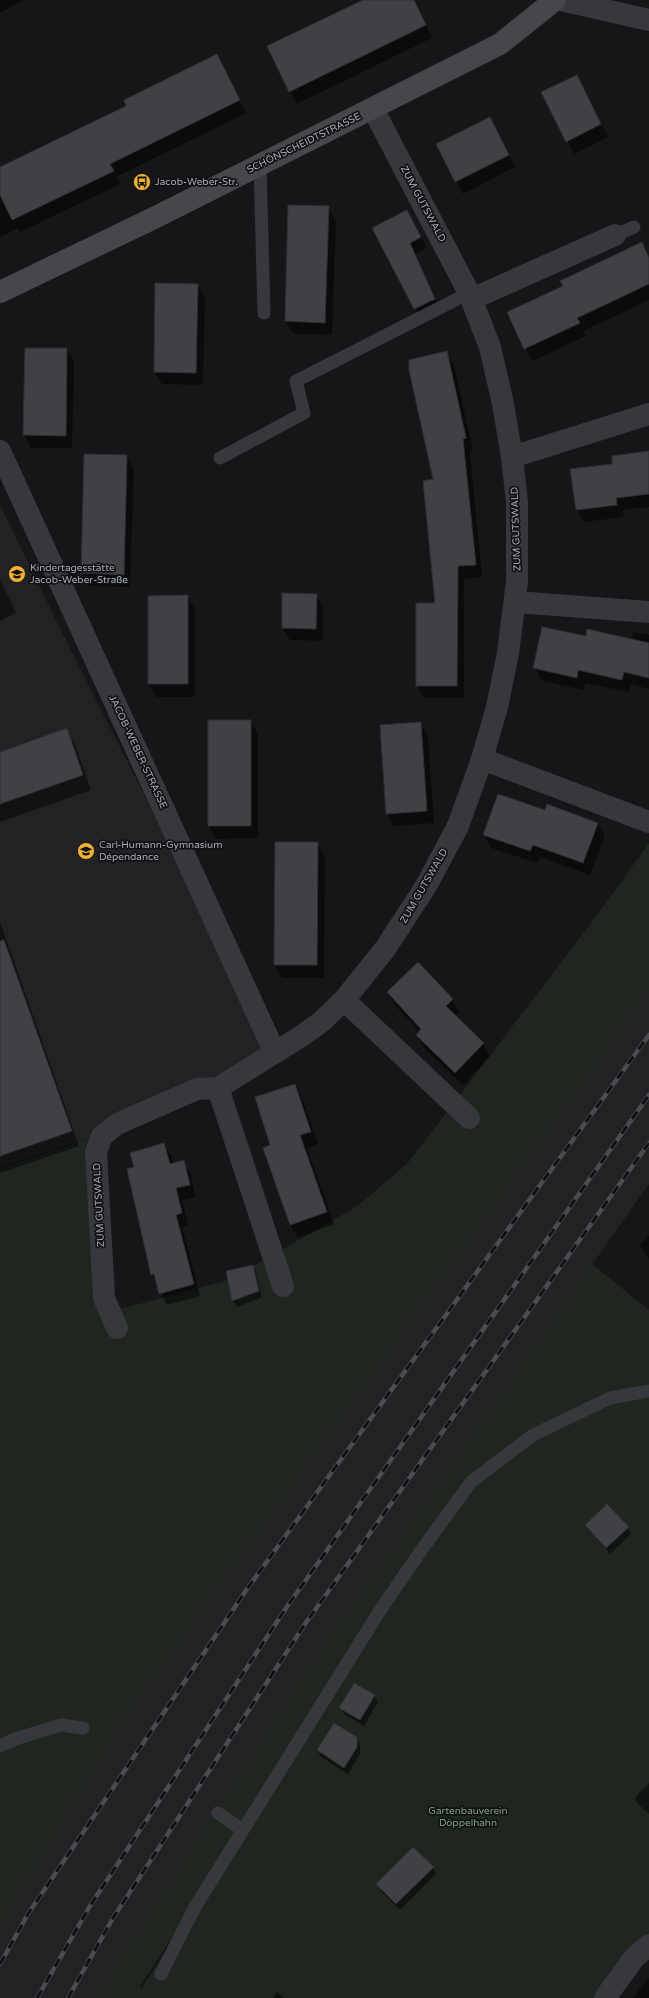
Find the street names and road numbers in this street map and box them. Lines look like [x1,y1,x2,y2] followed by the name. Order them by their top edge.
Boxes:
[245,110,363,176] street label: SCHÖNSCHEIDTSTRASSE
[398,164,448,244] street label: ZUM GUTSWALD
[509,487,523,571] street label: ZUM GUTSWALD
[106,693,170,811] street label: JACOB-WEBER-STRASSE
[398,846,450,926] street label: ZUM GUTSWALD
[91,1163,107,1247] street label: ZUM GUTSWALD

